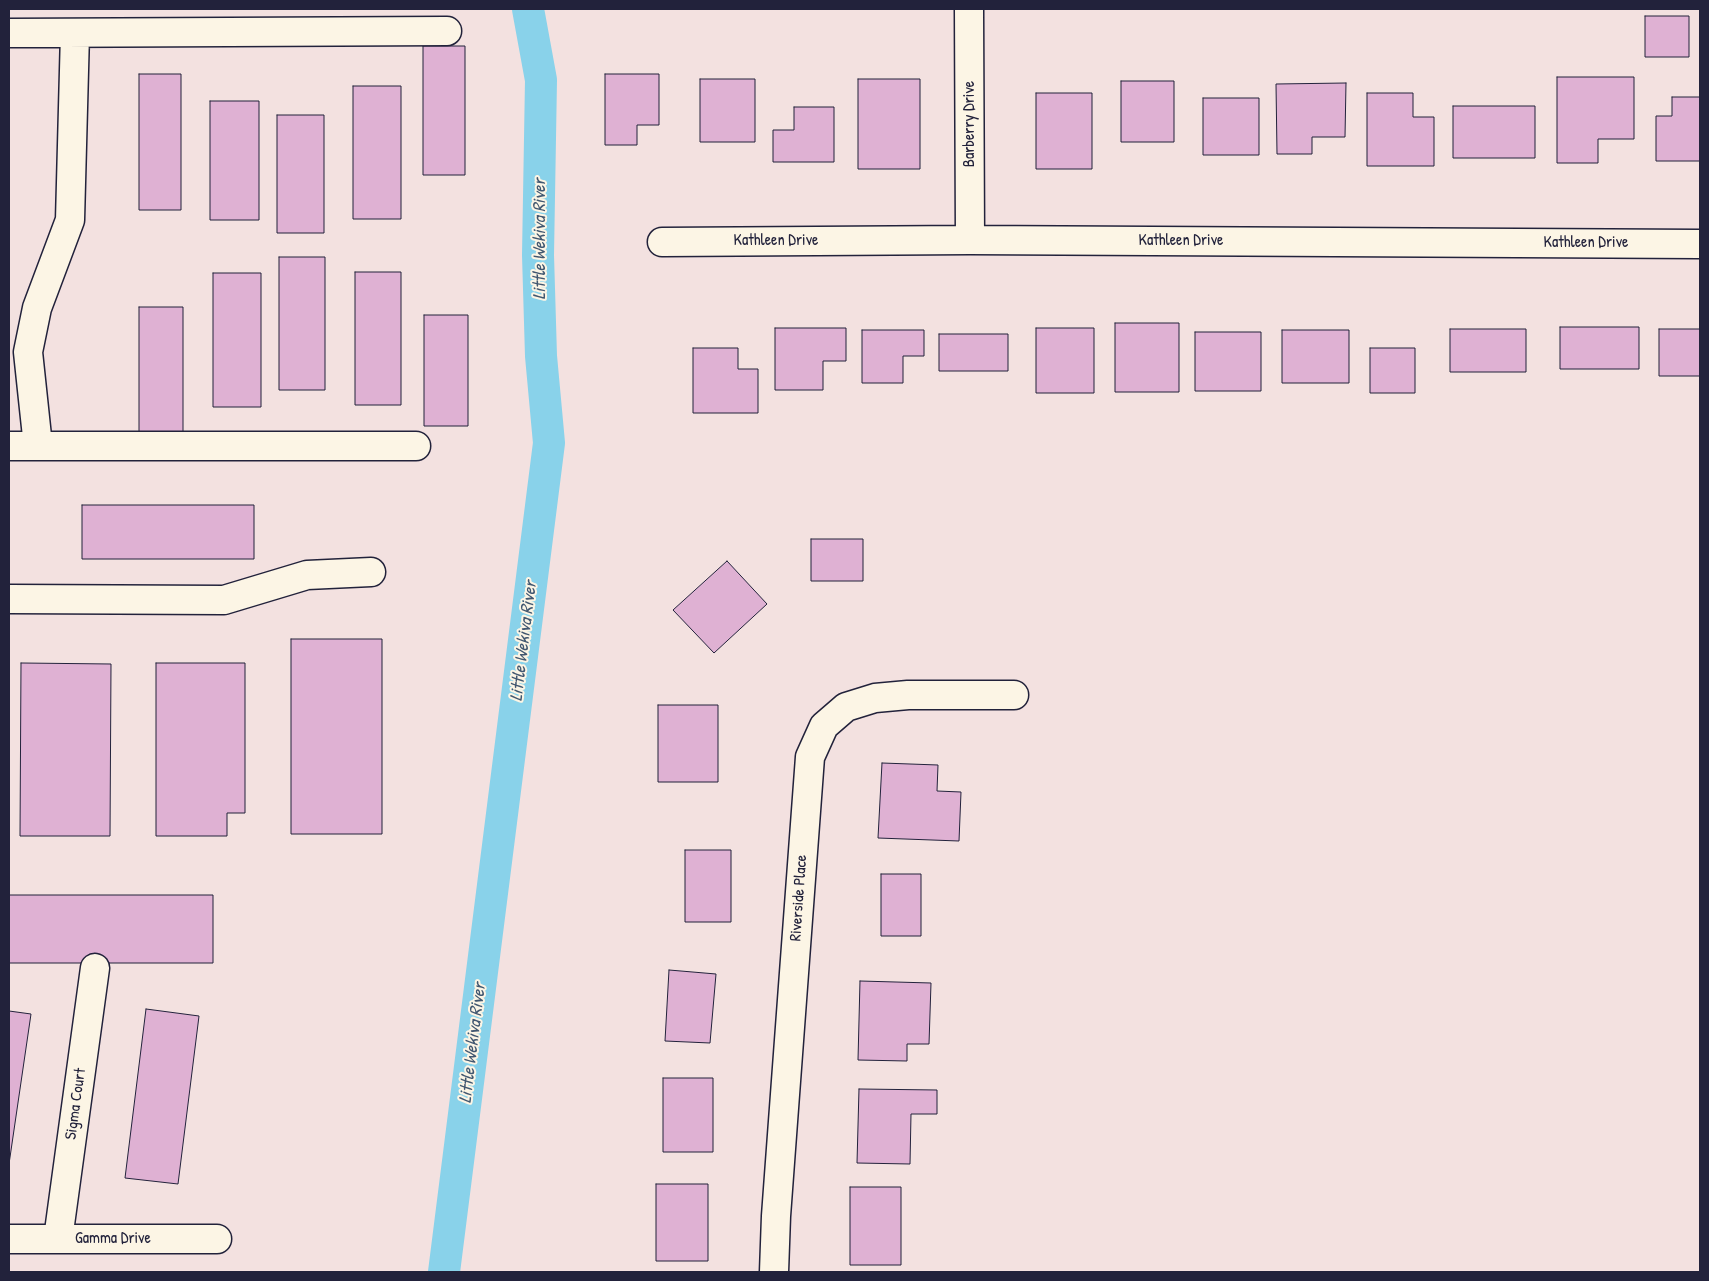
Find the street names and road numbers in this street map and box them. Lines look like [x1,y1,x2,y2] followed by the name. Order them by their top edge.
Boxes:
[960,81,980,167] street label: Barberry Drive
[734,231,818,251] street label: Kathleen Drive
[1139,231,1223,251] street label: Kathleen Drive
[1544,233,1628,253] street label: Kathleen Drive
[786,854,812,942] street label: Riverside Place
[61,1067,91,1141] street label: Sigma Court
[75,1229,151,1249] street label: Gamma Drive

